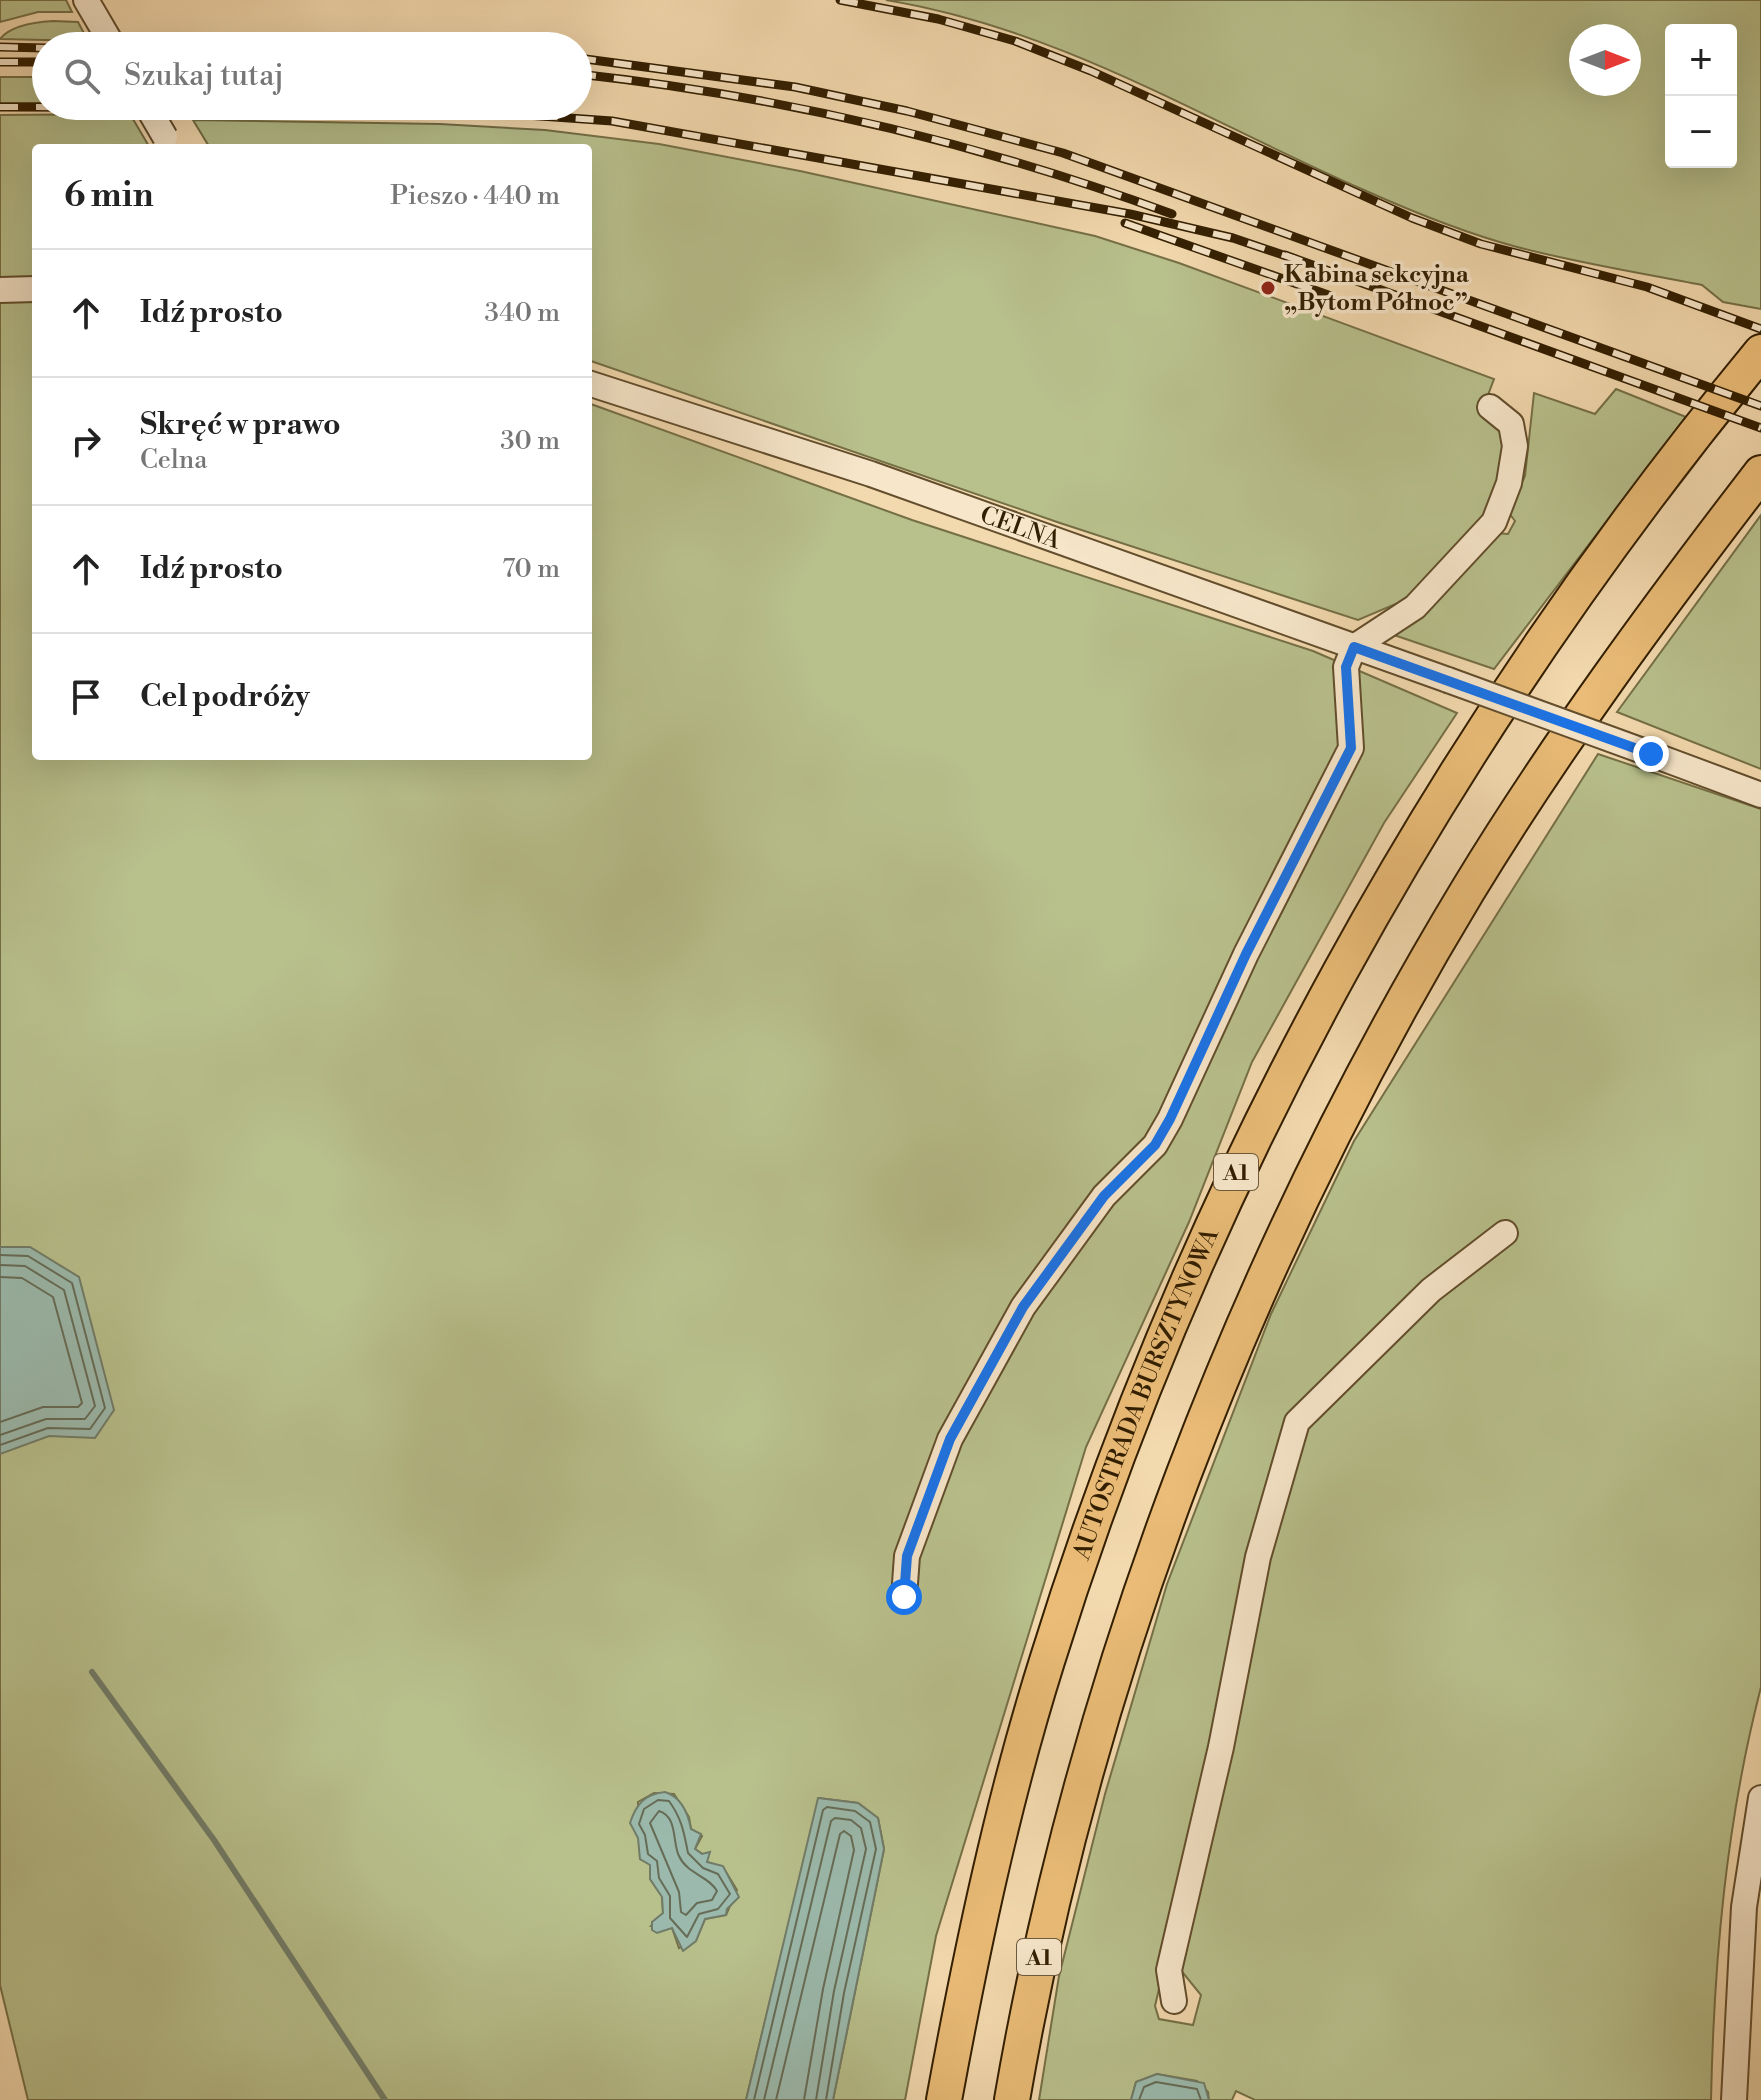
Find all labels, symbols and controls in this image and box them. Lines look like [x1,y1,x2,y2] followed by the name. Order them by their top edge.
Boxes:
[1569,24,1641,96] north arrow
[1665,24,1737,168] map controls
[1665,24,1737,96] button: +
[32,32,592,120] search box
[60,54,104,98] icon: search
[124,57,284,95] text: Szukaj tutaj
[1665,96,1737,168] button: −
[64,175,154,217] text: 6 min
[390,180,560,212] text: Pieszo · 440 m
[1284,260,1470,318] place label: Kabina sekcyjna „Bytom Północ”
[1259,279,1277,297] marker: Kabina sekcyjna „Bytom Północ”
[64,291,108,335] icon: ahead
[140,294,283,332] text: Idź prosto
[484,297,560,329] text: 340 m
[140,406,341,444] text: Skręć w prawo
[64,419,108,463] icon: right
[500,425,560,457] text: 30 m
[140,444,207,476] text: Celna
[976,500,1065,557] street label: CELNA
[64,547,108,591] icon: ahead
[140,550,283,588] text: Idź prosto
[502,553,560,585] text: 70 m
[64,675,108,719] icon: arrive
[140,678,310,716] text: Cel podróży
[1633,736,1669,772] route end
[1214,1154,1258,1190] road number: A1
[1067,1223,1226,1565] street label: AUTOSTRADA BURSZTYNOWA
[886,1579,922,1615] route start
[1017,1939,1061,1975] road number: A1

